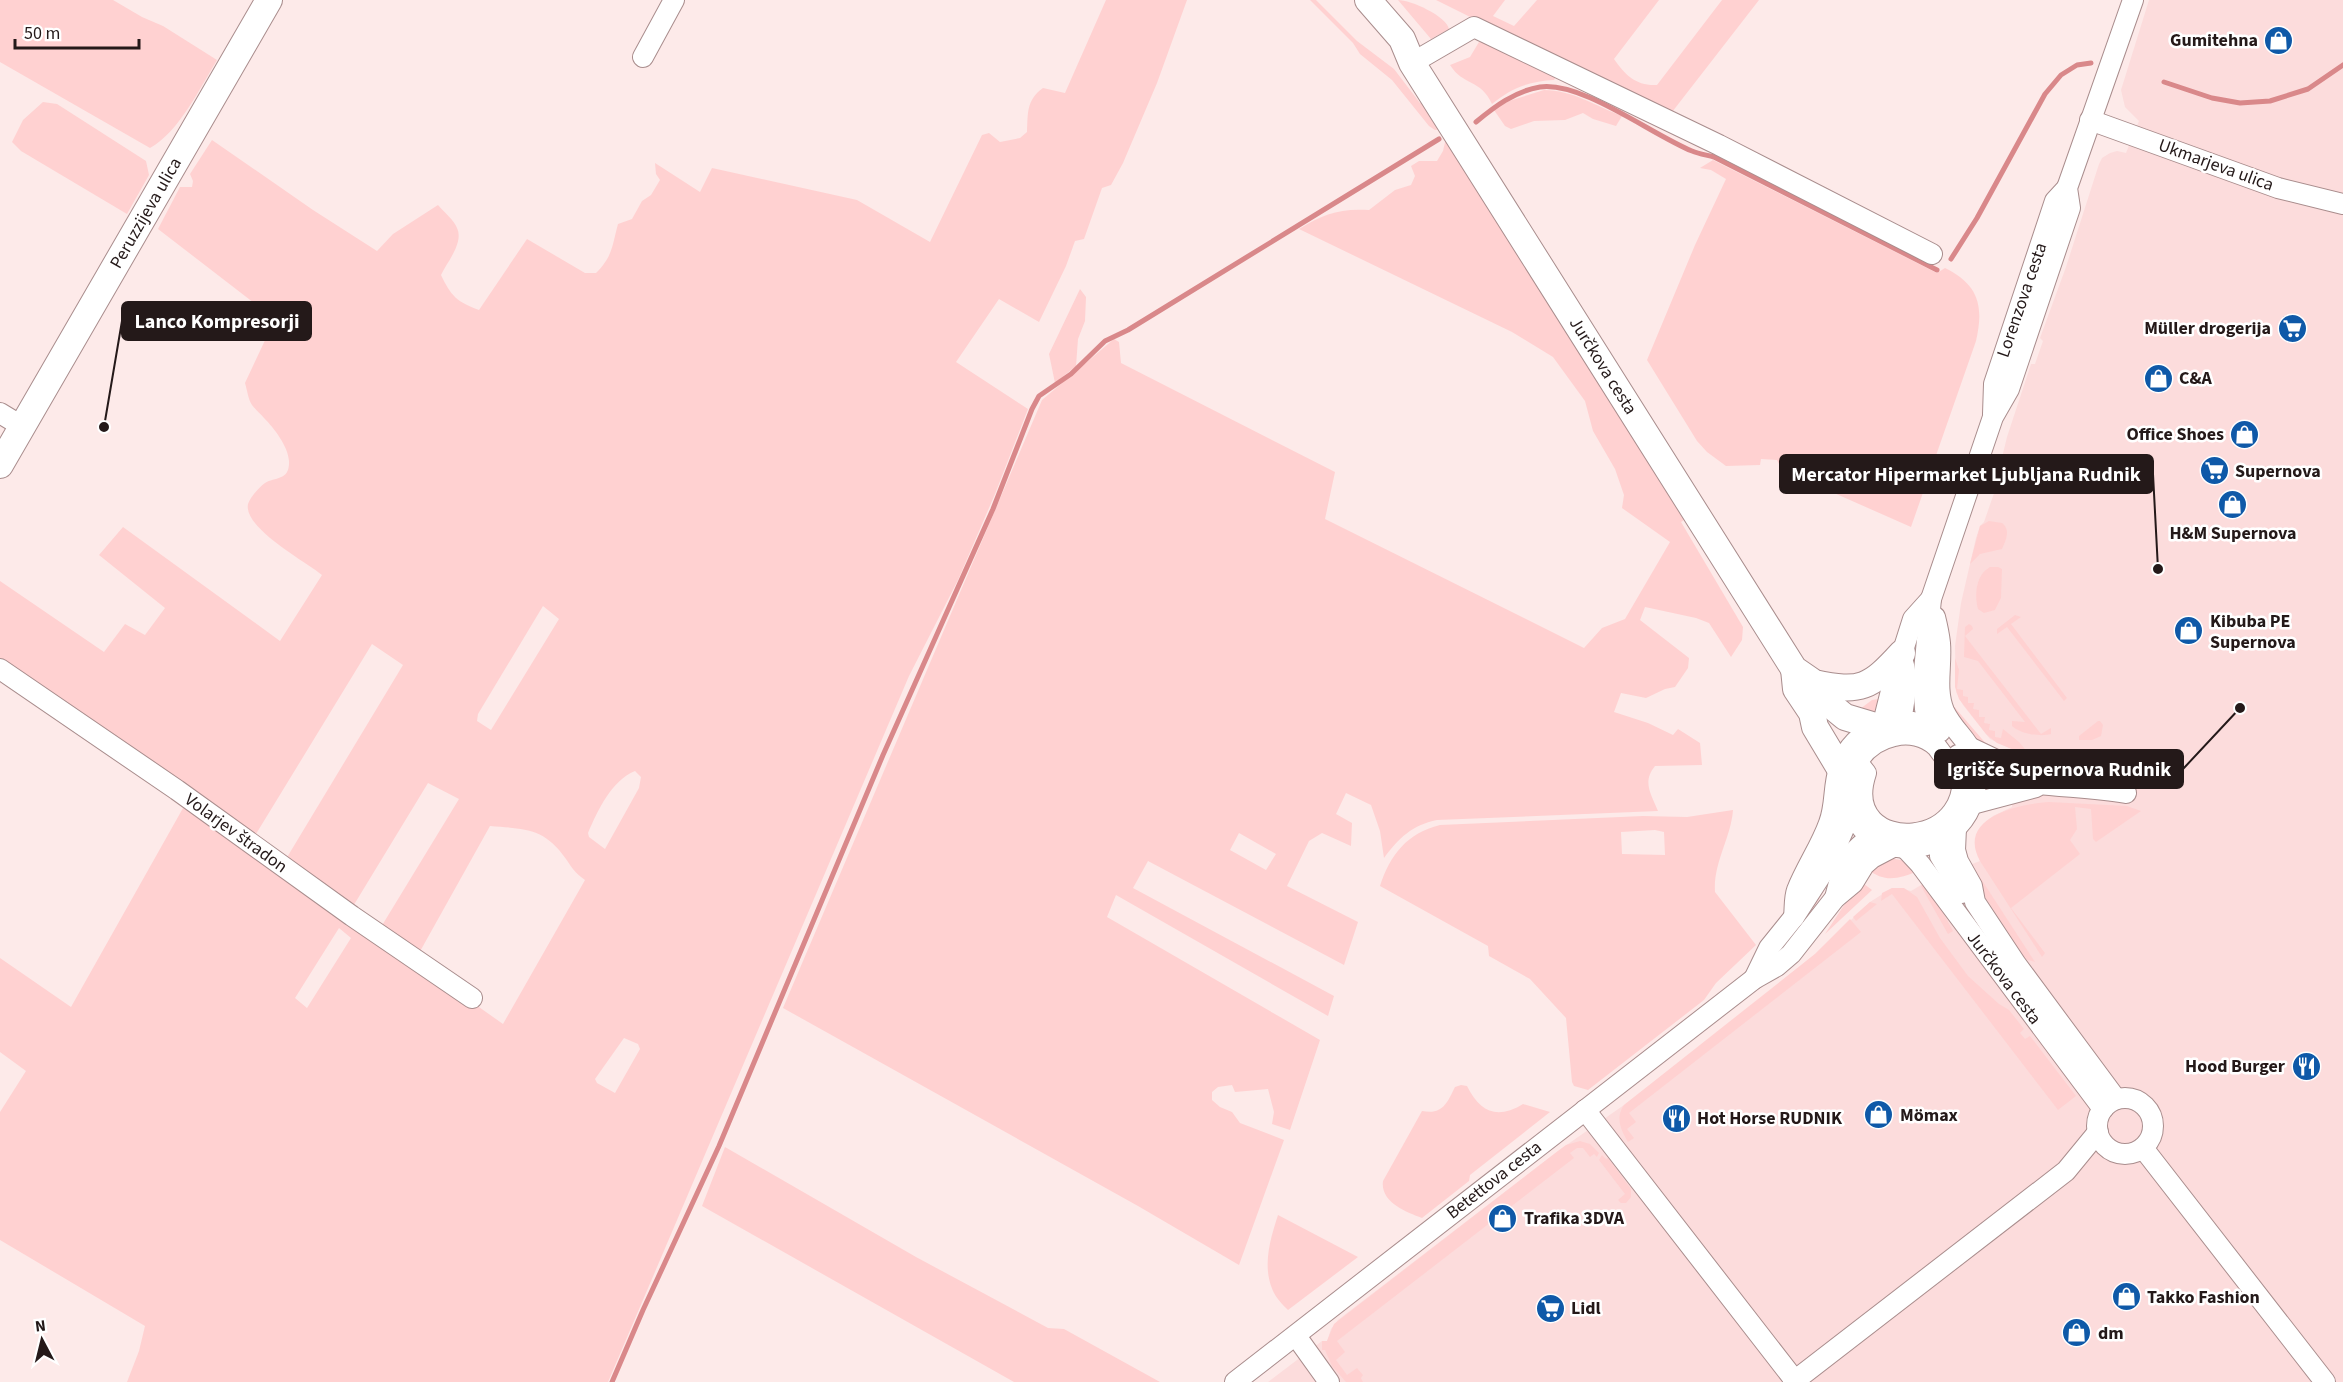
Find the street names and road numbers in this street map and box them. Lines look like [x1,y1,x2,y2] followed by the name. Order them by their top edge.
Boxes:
[2155,133,2277,197] street label: Ukmarjeva ulica
[104,153,188,273] street label: Peruzzijeva ulica
[1991,239,2053,361] street label: Lorenzova cesta
[1563,313,1643,419] street label: Jurčkova cesta
[179,787,293,879] street label: Volarjev štradon
[1961,926,2047,1030] street label: Jurčkova cesta
[1441,1135,1547,1225] street label: Betettova cesta

